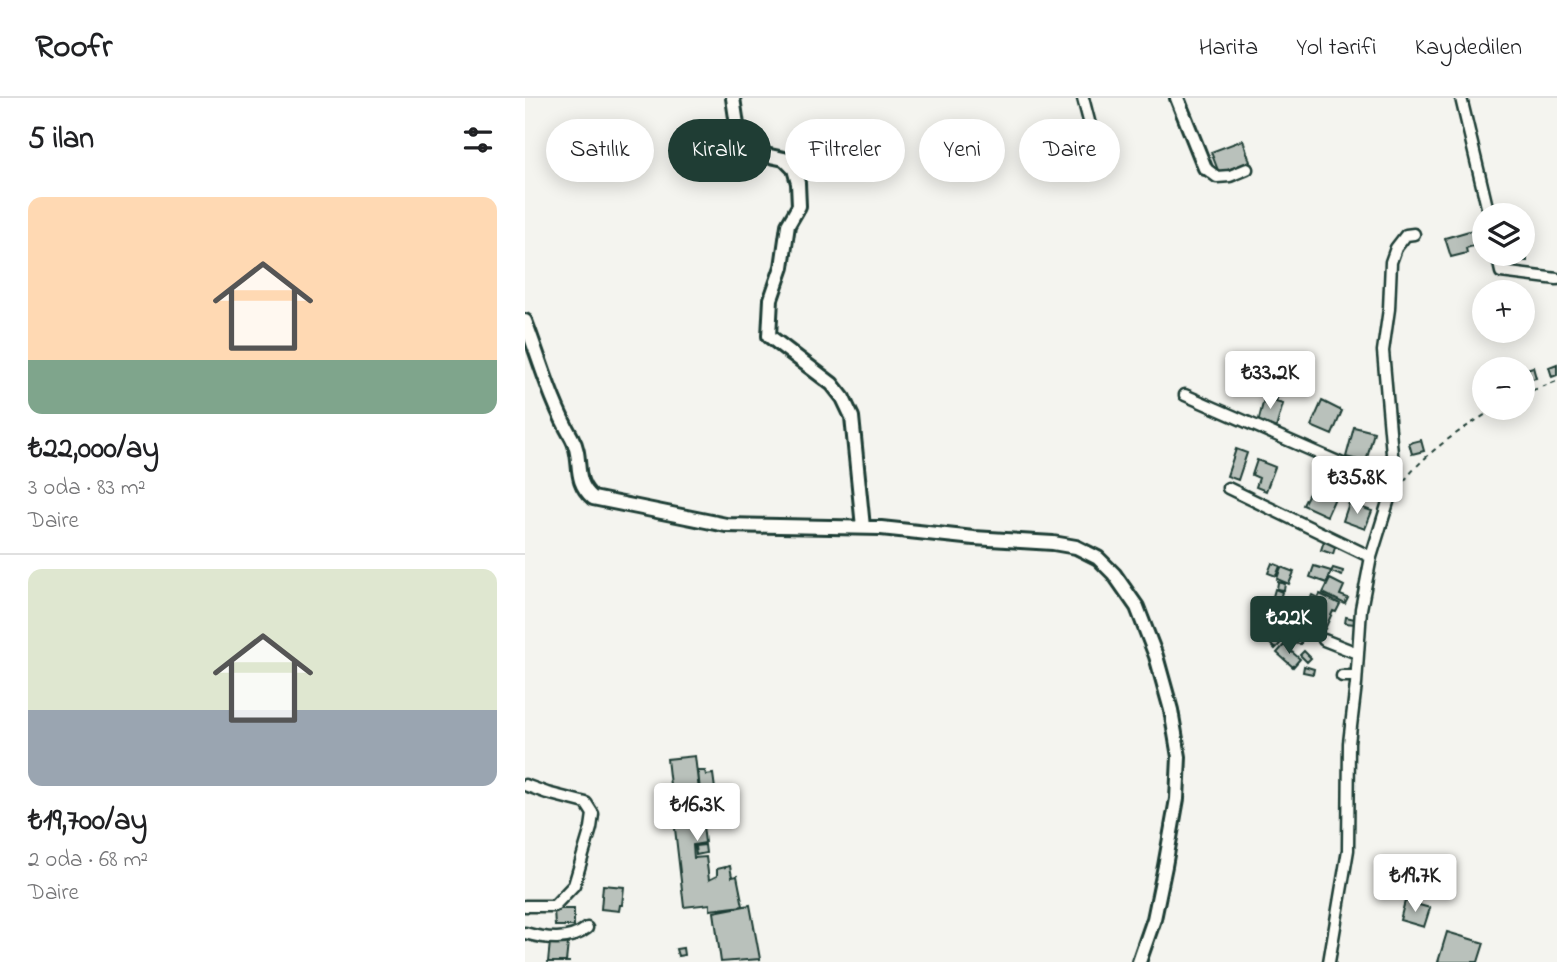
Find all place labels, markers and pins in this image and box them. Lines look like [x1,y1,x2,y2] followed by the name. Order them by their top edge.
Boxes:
[1213,352,1327,411] pin: ₺33.2K
[1300,456,1414,516] pin: ₺35.8K
[1248,596,1330,656] pin: ₺22K
[640,784,754,843] pin: ₺16.3K
[1358,854,1472,914] pin: ₺19.7K

